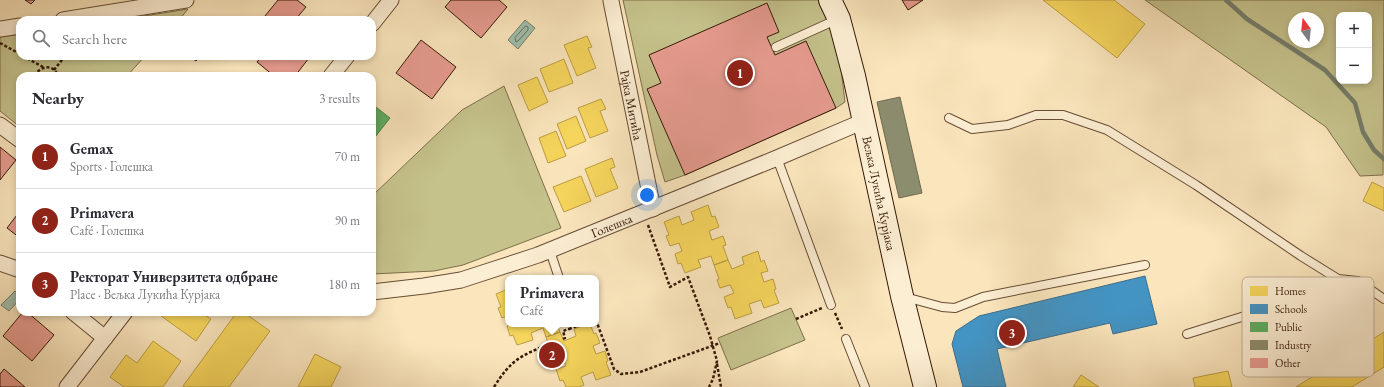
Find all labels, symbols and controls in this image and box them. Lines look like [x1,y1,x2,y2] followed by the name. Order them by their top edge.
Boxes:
[1288,12,1324,48] north arrow
[1336,12,1372,84] map controls
[1336,12,1372,48] button: +
[16,16,376,60] search box
[30,27,52,49] icon: search
[62,29,127,48] text: Search here
[1336,48,1372,84] button: −
[727,58,753,88] pin: 1
[617,68,648,142] street label: Рајка Митића
[32,87,84,109] text: Nearby
[319,90,360,107] text: 3 results
[859,134,901,253] street label: Вељка Лукића Курјака
[70,139,113,158] text: Gemax
[42,148,48,165] text: 1
[335,148,360,165] text: 70 m
[70,158,153,175] text: Sports · Голешка
[637,185,657,205] your location
[70,203,134,222] text: Primavera
[588,209,635,241] street label: Голешка
[42,212,48,229] text: 2
[335,212,360,229] text: 90 m
[70,222,144,239] text: Café · Голешка
[70,267,278,286] text: Ректорат Универзитета одбране
[505,275,599,327] popup
[42,276,48,293] text: 3
[329,276,360,293] text: 180 m
[1242,277,1374,377] legend
[520,283,584,302] text: Primavera
[1275,284,1306,298] text: Homes
[70,286,220,303] text: Place · Вељка Лукића Курјака
[520,302,543,319] text: Café
[1275,302,1308,316] text: Schools
[999,318,1025,348] pin: 3
[1275,320,1303,334] text: Public
[1275,338,1312,352] text: Industry
[539,340,565,370] pin: 2
[1275,356,1301,370] text: Other

